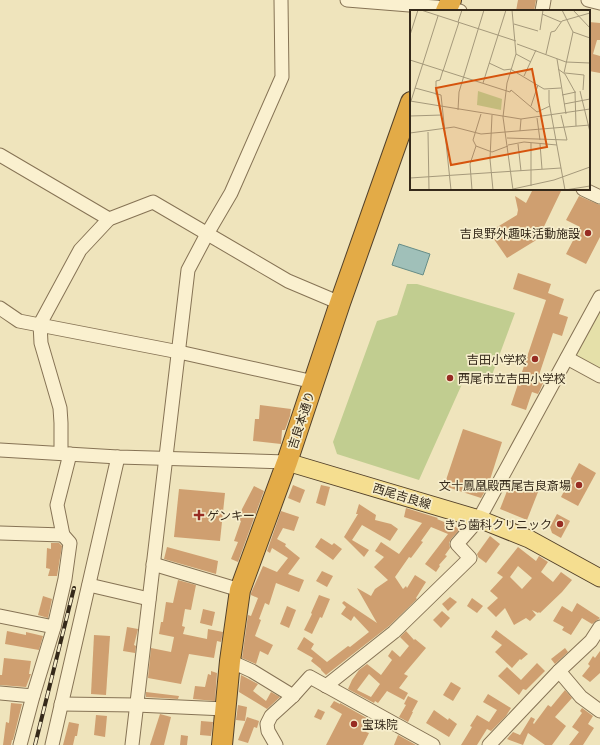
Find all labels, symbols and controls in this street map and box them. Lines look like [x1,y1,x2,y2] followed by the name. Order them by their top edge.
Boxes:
[410,10,590,190] inset map
[460,226,580,241] place label: 吉良野外趣味活動施設
[583,228,593,238] marker: 吉良野外趣味活動施設
[467,352,527,367] place label: 吉田小学校
[530,354,540,364] marker: 吉田小学校
[458,371,566,386] place label: 西尾市立吉田小学校
[445,373,455,383] marker: 西尾市立吉田小学校
[285,389,317,451] street label: 吉良本通り
[439,478,571,493] place label: 文十鳳凰殿西尾吉良斎場
[371,480,433,512] street label: 西尾吉良線
[574,480,584,490] marker: 文十鳳凰殿西尾吉良斎場
[207,508,255,523] place label: ゲンキー
[194,510,204,520] marker: ゲンキー
[444,517,552,532] place label: きら歯科クリニック
[555,519,565,529] marker: きら歯科クリニック
[362,717,398,732] place label: 宝珠院
[349,719,359,729] marker: 宝珠院

